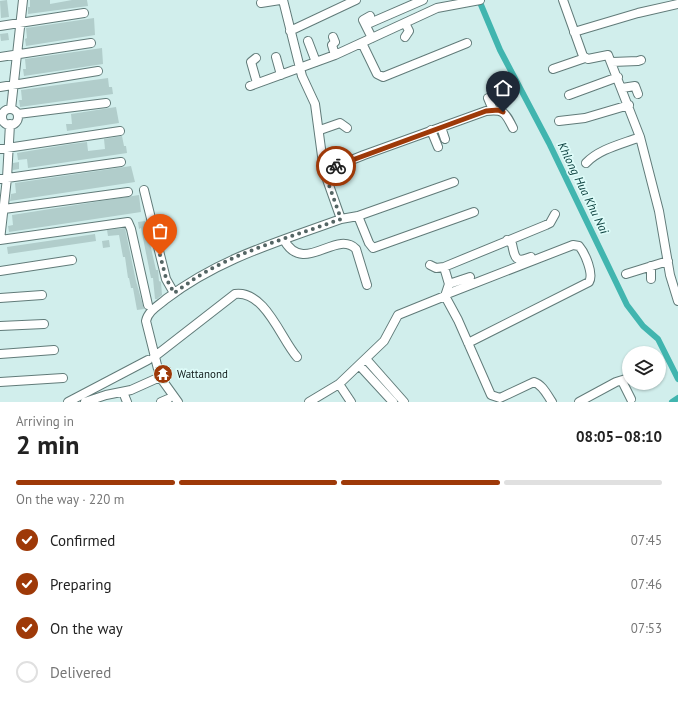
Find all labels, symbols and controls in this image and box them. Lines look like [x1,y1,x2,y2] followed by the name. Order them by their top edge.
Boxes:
[486,71,520,112] pin
[492,77,514,99] icon: home
[555,140,613,237] water label: Khlong Hua Khu Nai
[316,146,356,186] courier
[325,155,347,177] icon: bike
[143,214,177,255] pin
[149,220,171,242] icon: bag
[622,346,666,390] map controls
[622,346,666,390] button: layers
[152,363,174,385] temple icon: Wattanond
[177,367,228,381] place label: Wattanond
[16,413,74,430] text: Arriving in
[576,427,662,446] text: 08:05–08:10
[16,428,79,461] text: 2 min
[16,491,124,508] text: On the way · 220 m
[16,529,38,551] icon: check
[50,531,115,550] text: Confirmed
[631,532,662,549] text: 07:45
[16,573,38,595] icon: check
[50,575,112,594] text: Preparing
[631,576,662,593] text: 07:46
[16,617,38,639] icon: check
[50,619,123,638] text: On the way
[631,620,662,637] text: 07:53
[50,663,111,682] text: Delivered

